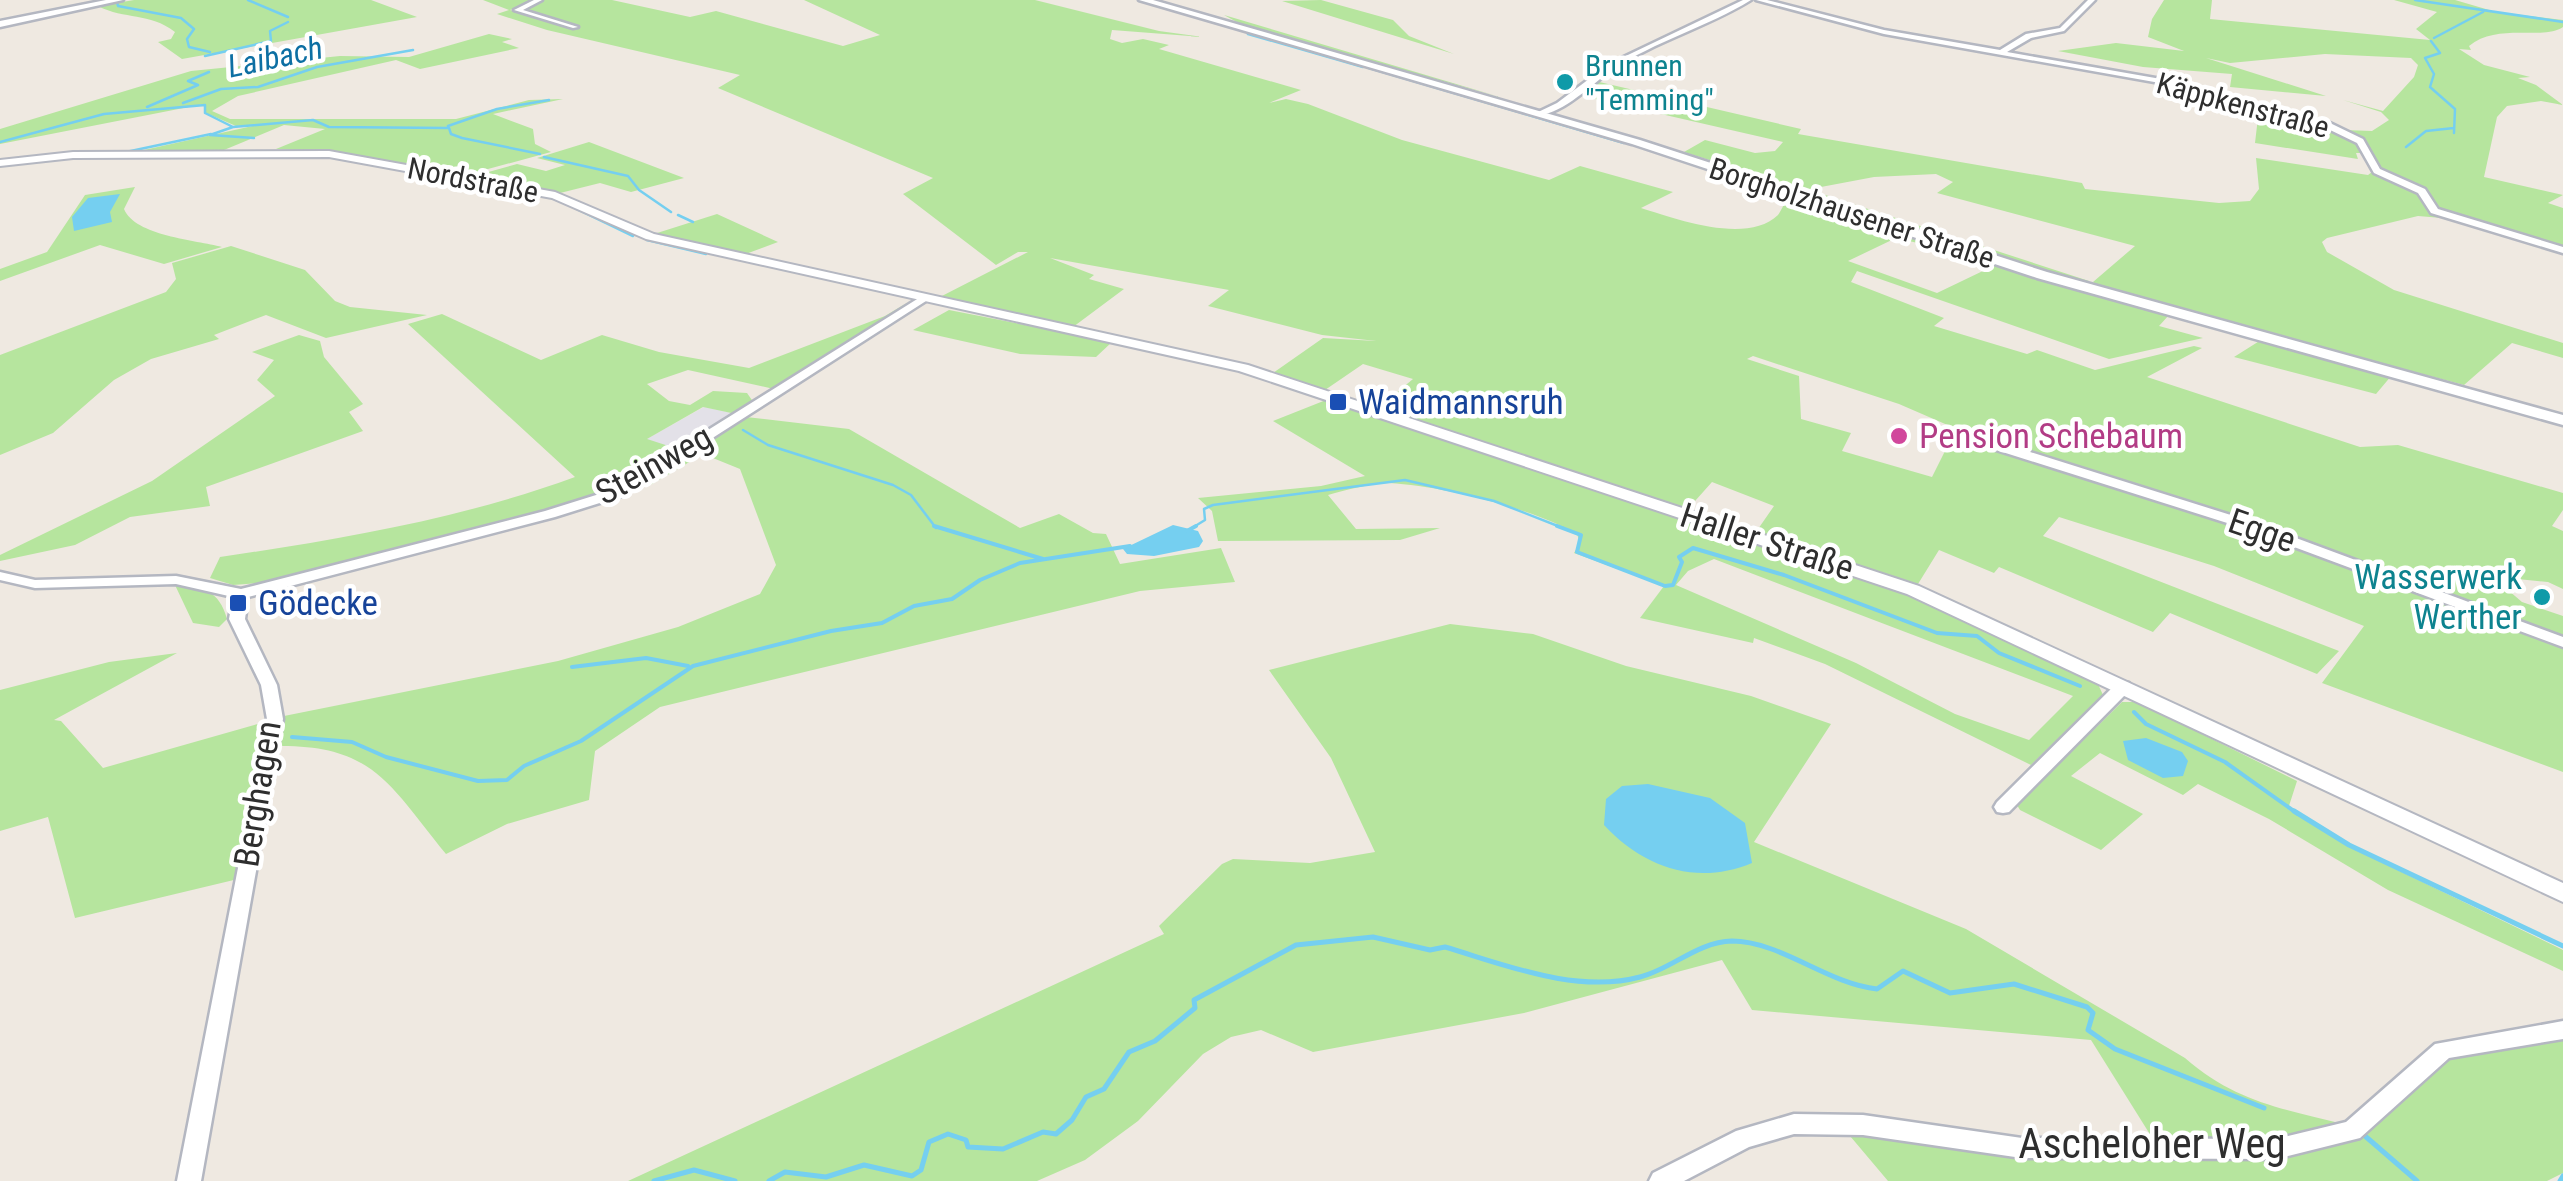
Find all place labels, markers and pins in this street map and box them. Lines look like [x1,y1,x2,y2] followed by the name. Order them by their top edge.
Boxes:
[1585,48,1714,117] place label: Brunnen "Temming"
[1554,71,1576,93] marker: Brunnen "Temming"
[1358,382,1564,423] place label: Waidmannsruh
[1327,391,1349,413] marker: Waidmannsruh
[1919,416,2183,457] place label: Pension Schebaum
[1888,425,1910,447] marker: Pension Schebaum
[2354,557,2522,638] place label: Wasserwerk Werther
[258,583,378,624] place label: Gödecke
[2531,586,2553,608] marker: Wasserwerk Werther
[227,592,249,614] marker: Gödecke

